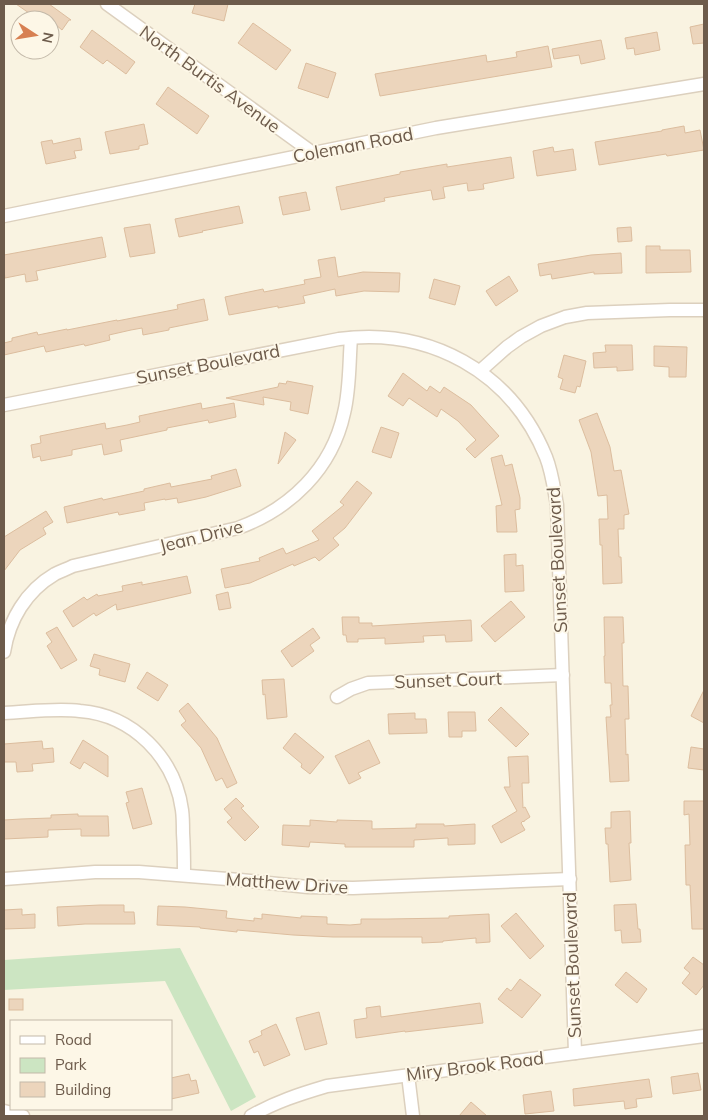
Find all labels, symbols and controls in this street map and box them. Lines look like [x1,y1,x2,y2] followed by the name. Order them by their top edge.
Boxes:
[10,10,60,60] north arrow
[135,20,285,138] street label: North Burtis Avenue
[38,31,58,45] text: N
[291,122,415,168] street label: Coleman Road
[134,339,282,389] street label: Sunset Boulevard
[542,486,572,634] street label: Sunset Boulevard
[157,515,245,557] street label: Jean Drive
[394,667,502,693] street label: Sunset Court
[225,867,349,899] street label: Matthew Drive
[558,892,586,1038] street label: Sunset Boulevard
[10,1020,172,1110] legend
[55,1030,92,1049] text: Road
[405,1046,545,1086] street label: Miry Brook Road
[55,1055,87,1074] text: Park
[55,1080,111,1099] text: Building

